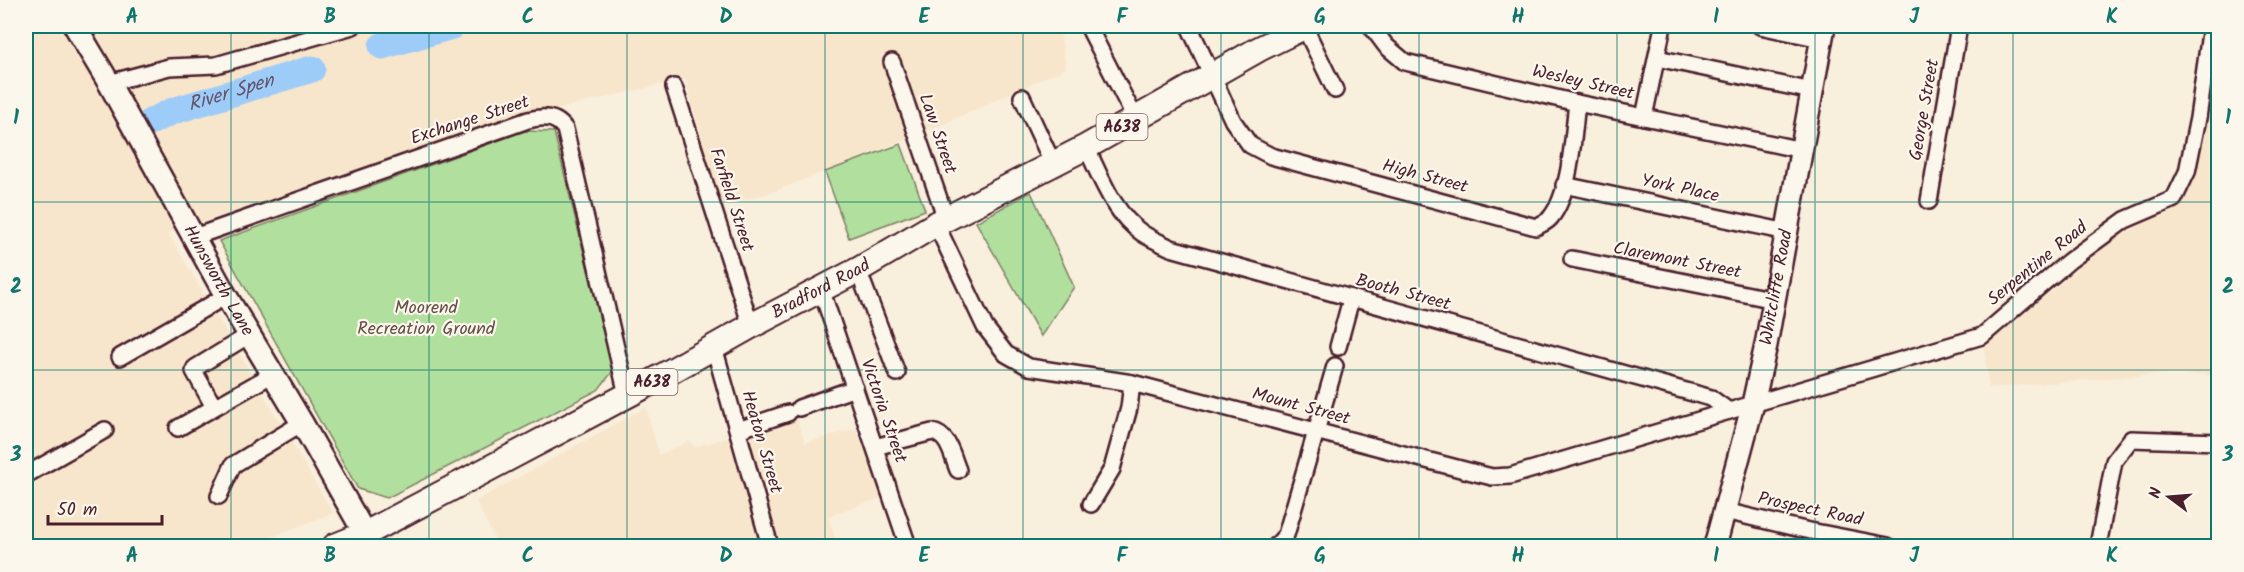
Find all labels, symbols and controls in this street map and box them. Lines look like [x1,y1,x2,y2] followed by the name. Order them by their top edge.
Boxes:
[126,2,138,34] text: A
[324,2,336,34] text: B
[522,2,534,34] text: C
[719,2,733,34] text: D
[918,2,930,34] text: E
[1117,2,1129,34] text: F
[1314,2,1326,34] text: G
[1511,2,1525,34] text: H
[1713,2,1719,34] text: I
[1909,2,1920,34] text: J
[2106,2,2118,34] text: K
[1902,56,1948,163] street label: George Street
[1529,57,1638,109] street label: Wesley Street
[184,65,279,122] water label: River Spen
[407,88,534,154] street label: Exchange Street
[910,90,965,179] street label: Law Street
[13,103,19,135] text: 1
[2225,103,2231,135] text: 1
[1096,114,1148,140] road number: A638
[701,144,762,257] street label: Farfield Street
[1379,152,1472,203] street label: High Street
[1638,167,1722,211] street label: York Place
[1981,214,2095,314] street label: Serpentine Road
[175,219,261,342] street label: Hunsworth Lane
[1752,226,1801,347] street label: Whitcliffe Road
[1611,234,1744,288] street label: Claremont Street
[767,251,877,327] street label: Bradford Road
[1352,266,1455,320] street label: Booth Street
[10,272,22,304] text: 2
[2222,272,2234,304] text: 2
[357,294,496,344] park label: Moorend Recreation Ground
[852,355,915,468] street label: Victoria Street
[626,369,678,395] road number: A638
[1249,380,1354,434] street label: Mount Street
[732,387,790,498] street label: Heaton Street
[10,440,22,472] text: 3
[2222,440,2234,472] text: 3
[2139,467,2199,527] north arrow
[1755,485,1866,535] street label: Prospect Road
[2143,485,2169,502] text: N
[48,488,162,526] scale bar
[57,496,97,525] text: 50 m
[126,541,138,572] text: A
[324,541,336,572] text: B
[522,541,534,572] text: C
[719,541,733,572] text: D
[918,541,930,572] text: E
[1117,541,1129,572] text: F
[1314,541,1326,572] text: G
[1511,541,1525,572] text: H
[1713,541,1719,572] text: I
[1909,541,1920,572] text: J
[2106,541,2118,572] text: K

